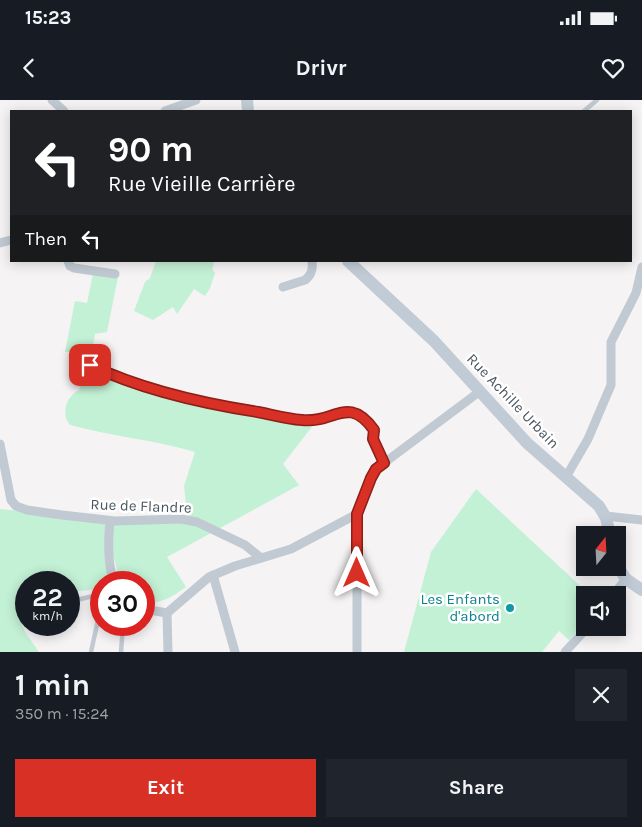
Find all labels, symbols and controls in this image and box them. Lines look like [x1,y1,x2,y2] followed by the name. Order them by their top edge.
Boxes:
[25,7,71,29] text: 15:23
[15,54,43,82] icon: back
[599,54,627,82] icon: heart
[295,55,347,81] text: Drivr
[108,129,194,170] text: 90 m
[25,130,90,195] icon: left
[108,171,296,197] text: Rue Vieille Carrière
[77,225,105,253] icon: left
[25,228,67,250] text: Then
[69,344,111,386] pin
[463,350,563,452] street label: Rue Achille Urbain
[76,351,104,379] icon: arrive
[90,495,192,517] street label: Rue de Flandre
[576,526,626,576] north arrow
[576,526,626,636] map controls
[330,546,382,598] position arrow
[90,571,155,636] speed limit sign: 30
[32,583,63,612] text: 22
[576,586,626,636] button: sound
[420,590,500,625] place label: Les Enfants d'abord
[504,602,516,614] marker: Les Enfants d'abord
[32,609,63,623] text: km/h
[15,667,90,703] text: 1 min
[575,669,627,721] button: close
[15,704,108,723] text: 350 m · 15:24
[15,759,316,817] button: Exit
[326,759,627,817] button: Share

